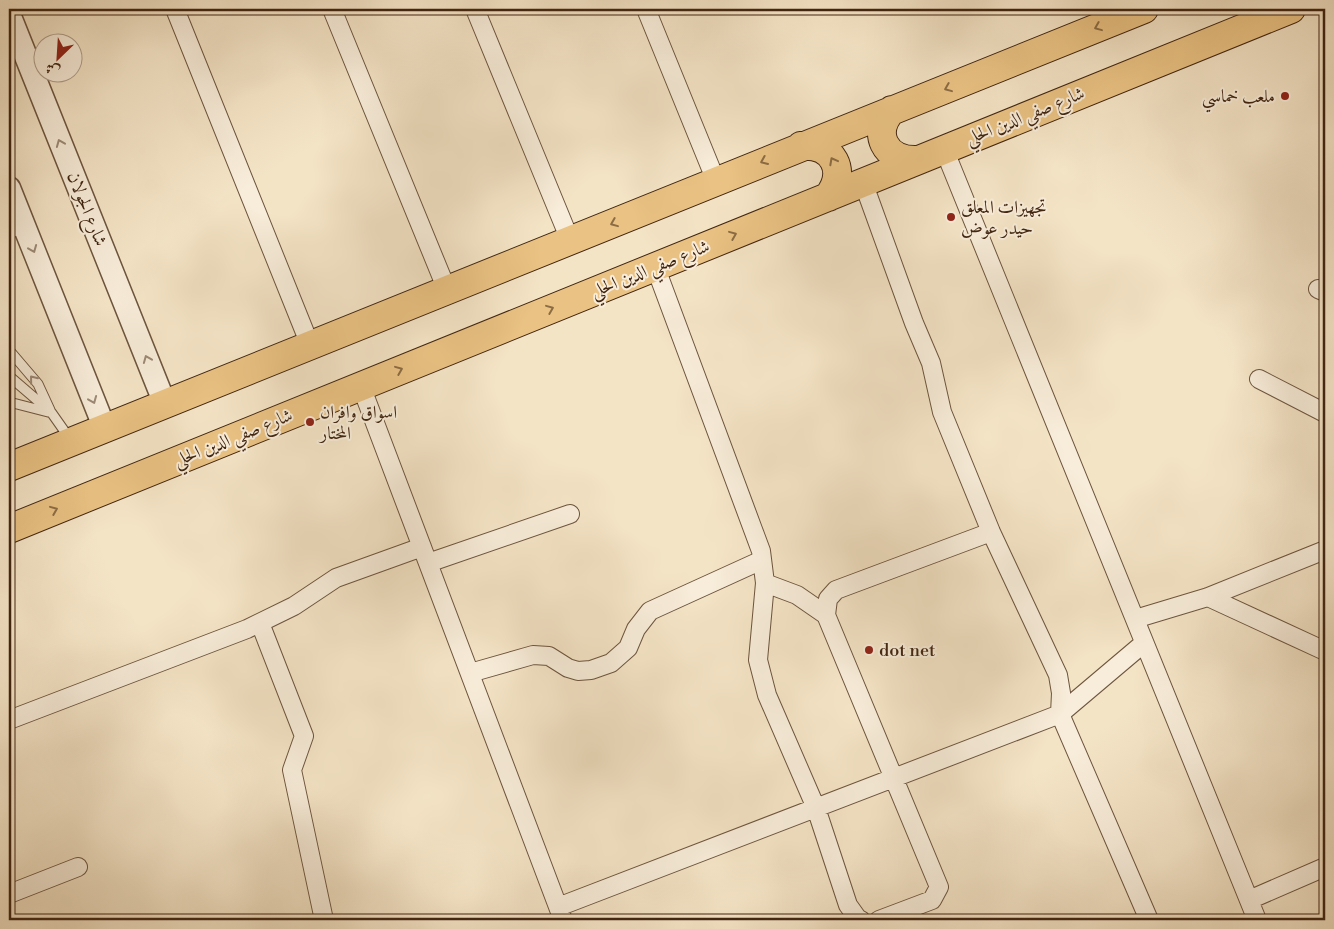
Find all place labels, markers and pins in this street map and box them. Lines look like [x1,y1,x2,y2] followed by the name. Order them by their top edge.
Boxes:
[1202,85,1275,113] place label: ملعب خماسي
[1279,90,1291,102] marker: ملعب خماسي
[961,196,1047,240] place label: تجهيزات المعلق حيدر عوض
[945,211,957,223] marker: تجهيزات المعلق حيدر عوض
[318,401,397,445] place label: اسواق وافران المختار
[304,416,316,428] marker: اسواق وافران المختار
[879,639,936,662] place label: dot net
[863,644,875,656] marker: dot net

